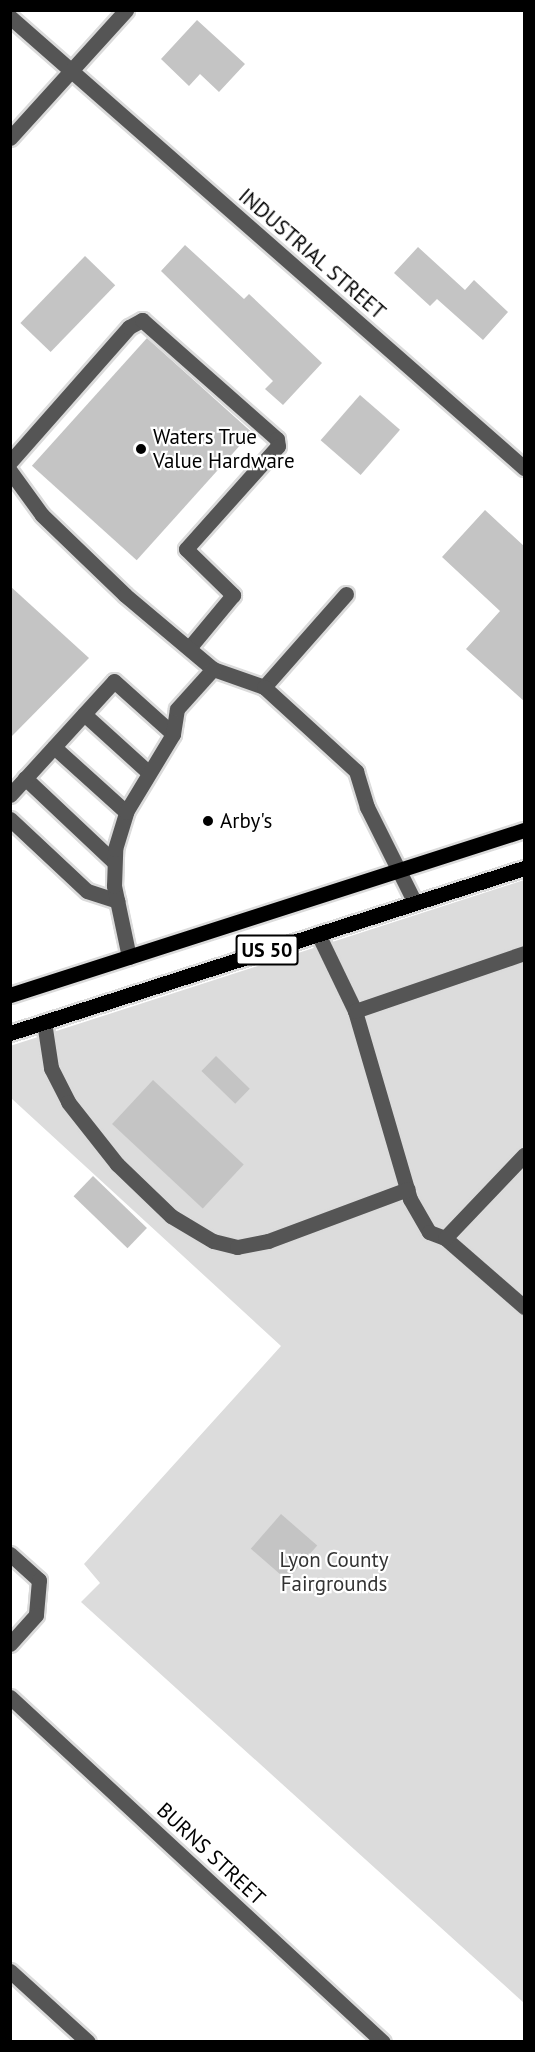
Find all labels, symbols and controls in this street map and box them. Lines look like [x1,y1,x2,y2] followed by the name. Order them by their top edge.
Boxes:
[233,183,391,325] street label: INDUSTRIAL STREET
[153,424,295,474] place label: Waters True Value Hardware
[134,442,148,456] marker: Waters True Value Hardware
[220,808,272,834] place label: Arby's
[201,814,215,828] marker: Arby's
[236,933,298,967] road number: US 50
[280,1547,388,1597] park label: Lyon County Fairgrounds
[152,1797,270,1911] street label: BURNS STREET

